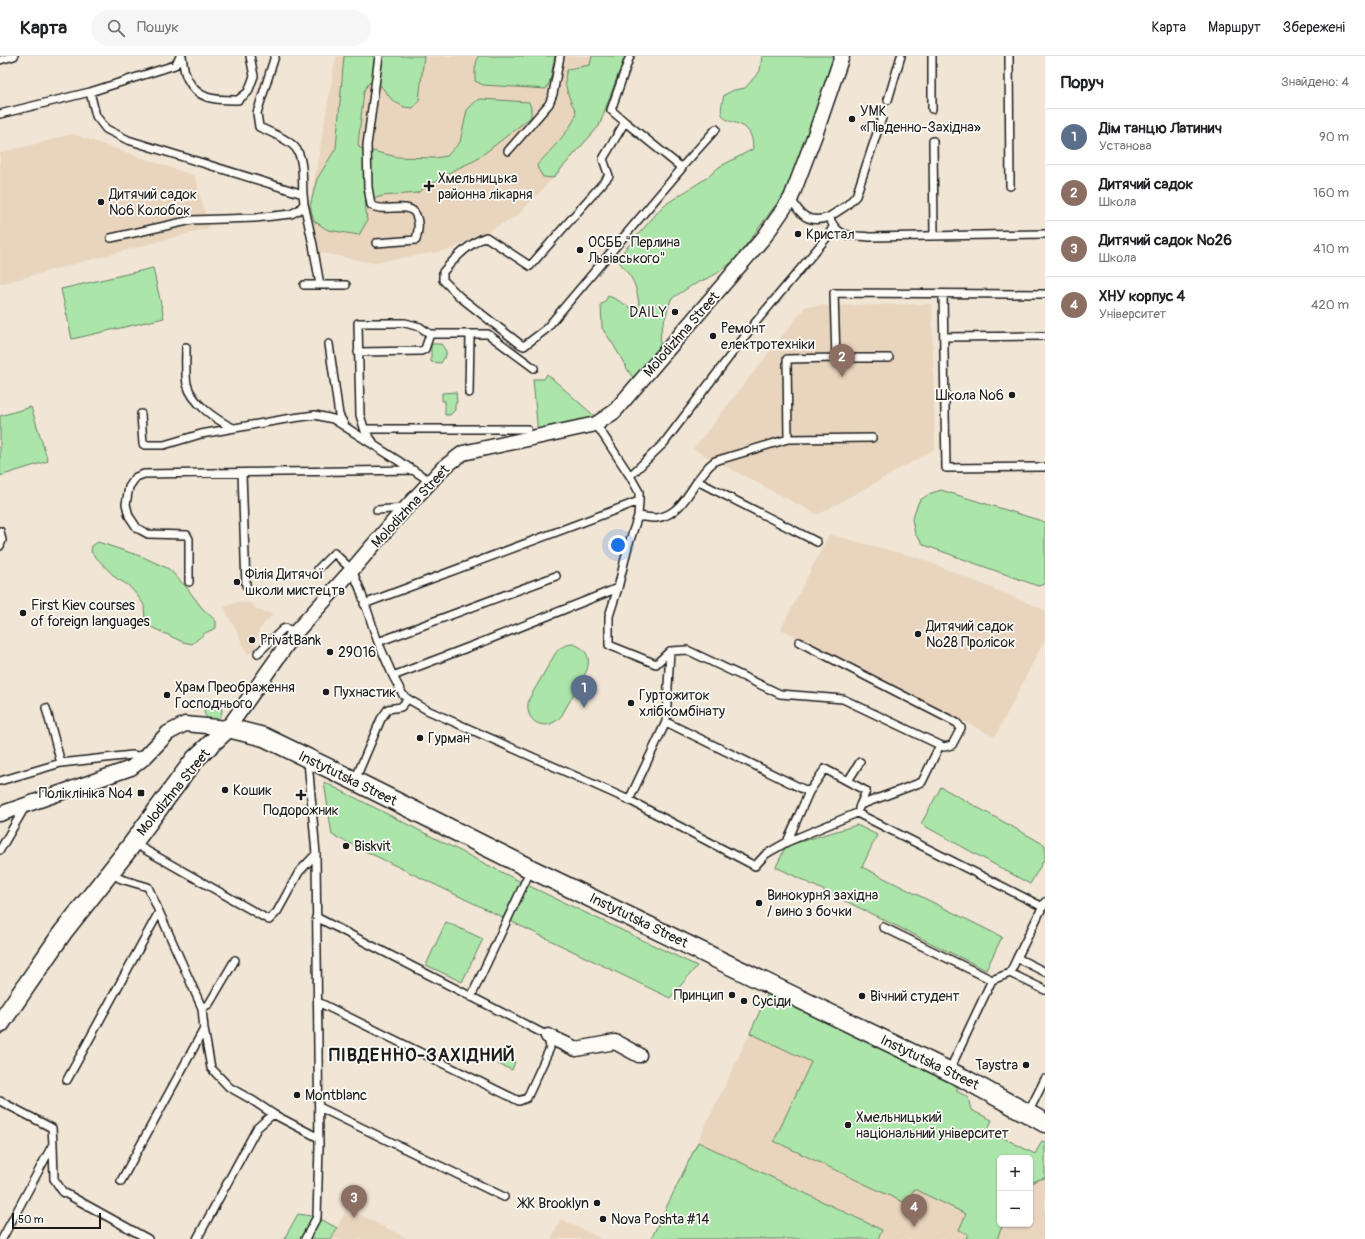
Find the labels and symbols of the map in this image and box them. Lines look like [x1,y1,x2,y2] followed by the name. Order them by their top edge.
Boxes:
[860,103,981,136] place label: УМК «Південно-Західна»
[847,114,857,124] marker: УМК «Південно-Західна»
[438,170,533,203] place label: Хмельницька районна лікарня
[423,180,435,192] marker: Хмельницька районна лікарня
[108,186,197,219] place label: Дитячий садок №6 Колобок
[96,197,106,207] marker: Дитячий садок №6 Колобок
[806,226,855,243] place label: Кристал
[793,229,803,239] marker: Кристал
[587,234,680,267] place label: ОСББ "Перлина Львівського"
[575,245,585,255] marker: ОСББ "Перлина Львівського"
[640,288,723,380] street label: Molodizhna Street
[629,304,667,321] place label: DAILY
[670,307,680,317] marker: DAILY
[721,320,814,353] place label: Ремонт електротехніки
[708,331,718,341] marker: Ремонт електротехніки
[829,344,855,377] pin: 2
[936,387,1004,404] place label: Школа №6
[1007,390,1017,400] marker: Школа №6
[368,461,453,551] street label: Molodizhna Street
[608,535,628,555] your location
[245,566,345,599] place label: Філія Дитячої школи мистецтв
[232,577,242,587] marker: Філія Дитячої школи мистецтв
[31,597,151,630] place label: First Kiev courses of foreign languages
[18,608,28,618] marker: First Kiev courses of foreign languages
[925,618,1015,651] place label: Дитячий садок №28 Пролісок
[913,629,923,639] marker: Дитячий садок №28 Пролісок
[260,632,321,649] place label: PrivatBank
[247,635,257,645] marker: PrivatBank
[338,644,376,661] place label: 29016
[325,647,335,657] marker: 29016
[571,675,597,708] pin: 1
[175,679,295,712] place label: Храм Преображення Господнього
[334,684,396,701] place label: Пухнастик
[321,687,331,697] marker: Пухнастик
[639,687,725,720] place label: Гуртожиток хлібкомбінату
[162,690,172,700] marker: Храм Преображення Господнього
[626,698,636,708] marker: Гуртожиток хлібкомбінату
[428,730,470,747] place label: Гурман
[415,733,425,743] marker: Гурман
[133,745,214,839] street label: Molodizhna Street
[296,747,400,810] street label: Instytutska Street
[233,782,272,799] place label: Кошик
[39,785,133,802] place label: Поліклініка №4
[220,785,230,795] marker: Кошик
[136,788,146,798] marker: Поліклініка №4
[296,790,306,800] marker: Подорожник
[263,802,339,819] place label: Подорожник
[354,838,391,855] place label: Biskvit
[341,841,351,851] marker: Biskvit
[767,887,878,920] place label: ВинокурнЯ західна / вино з бочки
[587,889,691,952] street label: Instytutska Street
[754,898,764,908] marker: ВинокурнЯ західна / вино з бочки
[674,987,724,1004] place label: Принцип
[870,988,960,1005] place label: Вічний студент
[727,990,737,1000] marker: Принцип
[857,991,867,1001] marker: Вічний студент
[752,993,791,1010] place label: Сусіди
[739,996,749,1006] marker: Сусіди
[878,1031,982,1094] street label: Instytutska Street
[329,1044,515,1067] district label: ПІВДЕННО-ЗАХІДНИЙ
[975,1057,1018,1074] place label: Taystra
[1021,1060,1031,1070] marker: Taystra
[305,1087,367,1104] place label: Montblanc
[292,1090,302,1100] marker: Montblanc
[856,1109,1009,1142] place label: Хмельницький національний університет
[843,1120,853,1130] marker: Хмельницький національний університет
[341,1185,367,1218] pin: 3
[901,1194,927,1227] pin: 4
[517,1195,589,1212] place label: ЖК Brooklyn
[592,1198,602,1208] marker: ЖК Brooklyn
[12,1211,101,1230] scale bar
[611,1211,709,1228] place label: Nova Poshta #14
[598,1214,608,1224] marker: Nova Poshta #14

